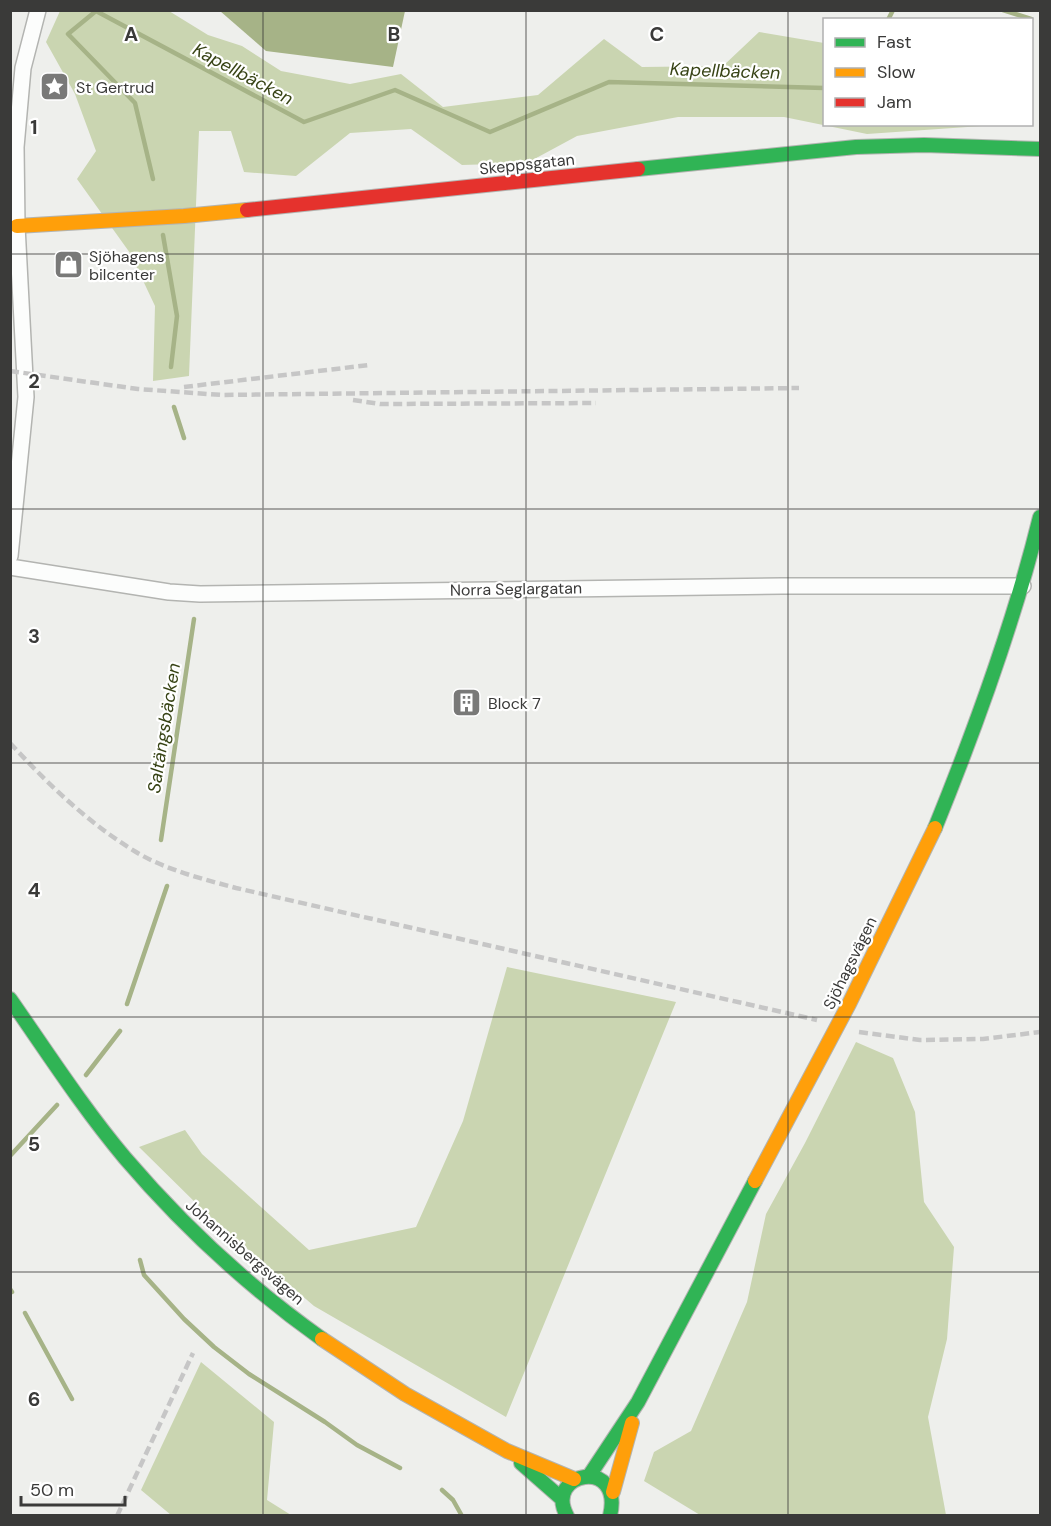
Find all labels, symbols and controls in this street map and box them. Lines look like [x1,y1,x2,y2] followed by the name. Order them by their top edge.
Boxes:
[823,18,1033,126] legend
[124,21,138,47] text: A
[388,21,400,47] text: B
[650,21,664,47] text: C
[877,30,912,54] text: Fast
[189,37,297,111] water label: Kapellbäcken
[669,57,781,85] water label: Kapellbäcken
[877,60,916,84] text: Slow
[39,71,71,103] place icon: St Gertrud
[76,77,154,98] place label: St Gertrud
[877,90,912,114] text: Jam
[30,114,38,140] text: 1
[478,149,576,179] street label: Skeppsgatan
[89,246,164,285] place label: Sjöhagens bilcenter
[52,249,84,281] shop icon: Sjöhagens bilcenter
[28,368,40,394] text: 2
[450,577,582,601] street label: Norra Seglargatan
[28,623,40,649] text: 3
[142,661,186,795] water label: Saltängsbäcken
[451,687,483,719] building icon: Block 7
[488,693,541,714] place label: Block 7
[28,877,41,903] text: 4
[818,913,882,1013] street label: Sjöhagsvägen
[28,1131,40,1157] text: 5
[181,1195,309,1309] street label: Johannisbergsvägen
[28,1386,40,1412] text: 6
[21,1469,124,1507] scale bar
[30,1478,74,1502] text: 50 m

